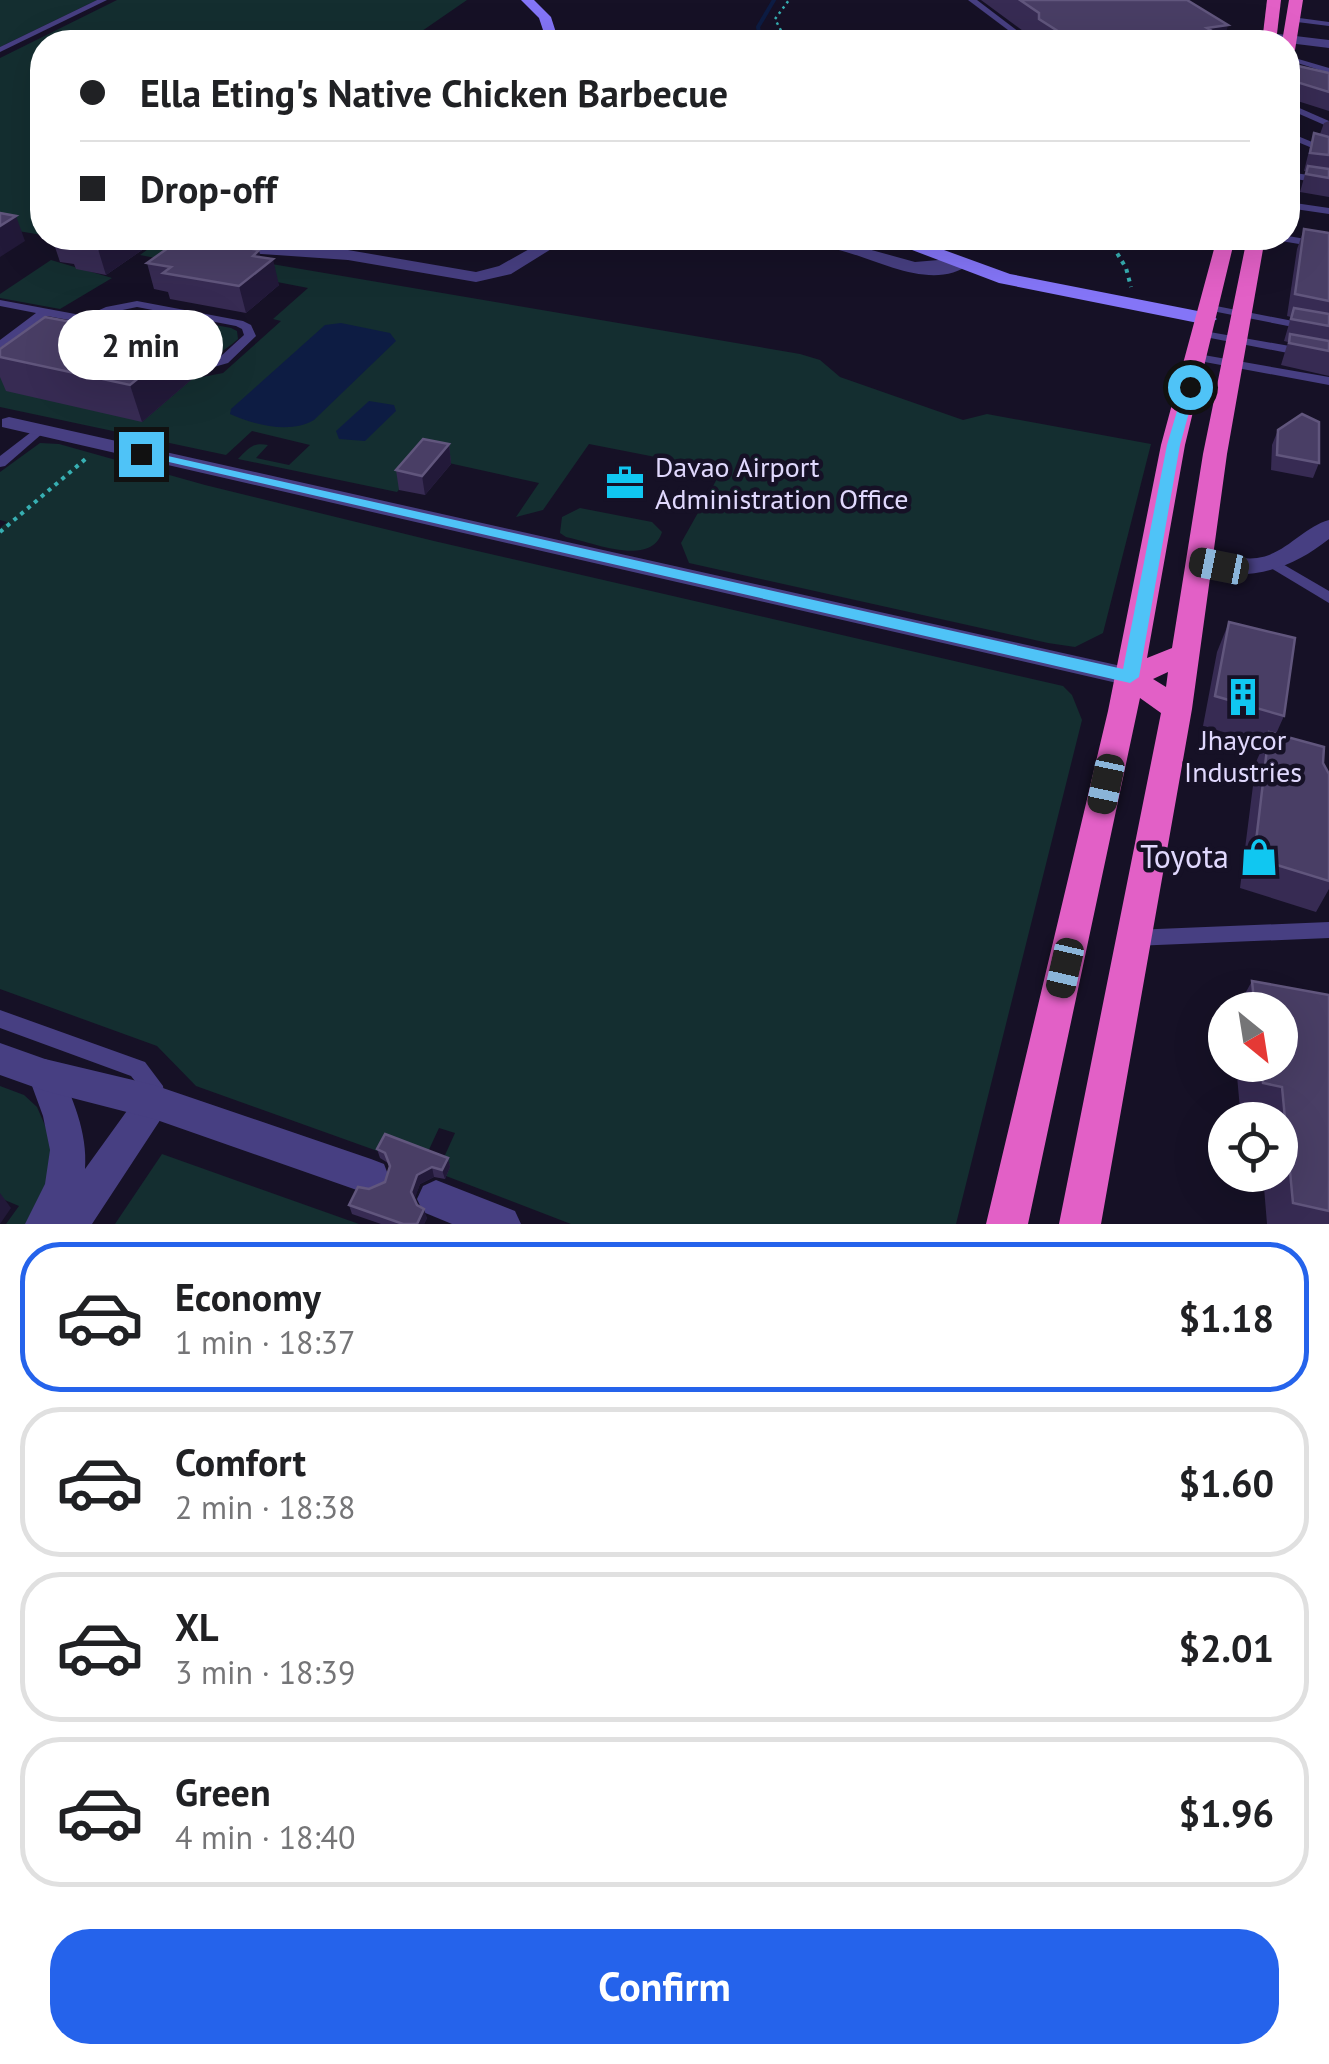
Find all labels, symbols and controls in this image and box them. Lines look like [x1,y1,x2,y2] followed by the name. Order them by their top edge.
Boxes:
[140,68,728,117] text: Ella Eting's Native Chicken Barbecue
[140,164,277,213] text: Drop-off
[58,309,224,379] callout: 2 min
[101,324,180,366] text: 2 min
[1168,365,1213,410] route start
[119,432,164,477] route end
[655,448,908,517] place label: Davao Airport Administration Office
[604,462,646,504] office icon: Davao Airport Administration Office
[1187,546,1251,586] car
[1222,676,1264,718] building icon: Jhaycor Industries
[1184,721,1302,790] place label: Jhaycor Industries
[1085,752,1127,816] car
[1140,835,1229,877] place label: Toyota
[1238,836,1280,878] shop icon: Toyota
[1044,935,1086,1001] car
[1208,992,1298,1082] north arrow
[1208,992,1298,1192] map controls
[1208,1102,1298,1192] button: locate
[55,1272,145,1362] icon: car
[175,1272,321,1321] text: Economy
[1178,1293,1274,1342] text: $1.18
[175,1321,355,1363] text: 1 min · 18:37
[55,1437,145,1527] icon: car
[175,1437,306,1486] text: Comfort
[1178,1458,1274,1507] text: $1.60
[175,1486,355,1528] text: 2 min · 18:38
[55,1602,145,1692] icon: car
[175,1602,219,1651] text: XL
[1178,1623,1274,1672] text: $2.01
[175,1651,355,1693] text: 3 min · 18:39
[55,1767,145,1857] icon: car
[175,1767,271,1816] text: Green
[1178,1788,1274,1837] text: $1.96
[175,1816,355,1858] text: 4 min · 18:40
[50,1929,1279,2044] button: Confirm

